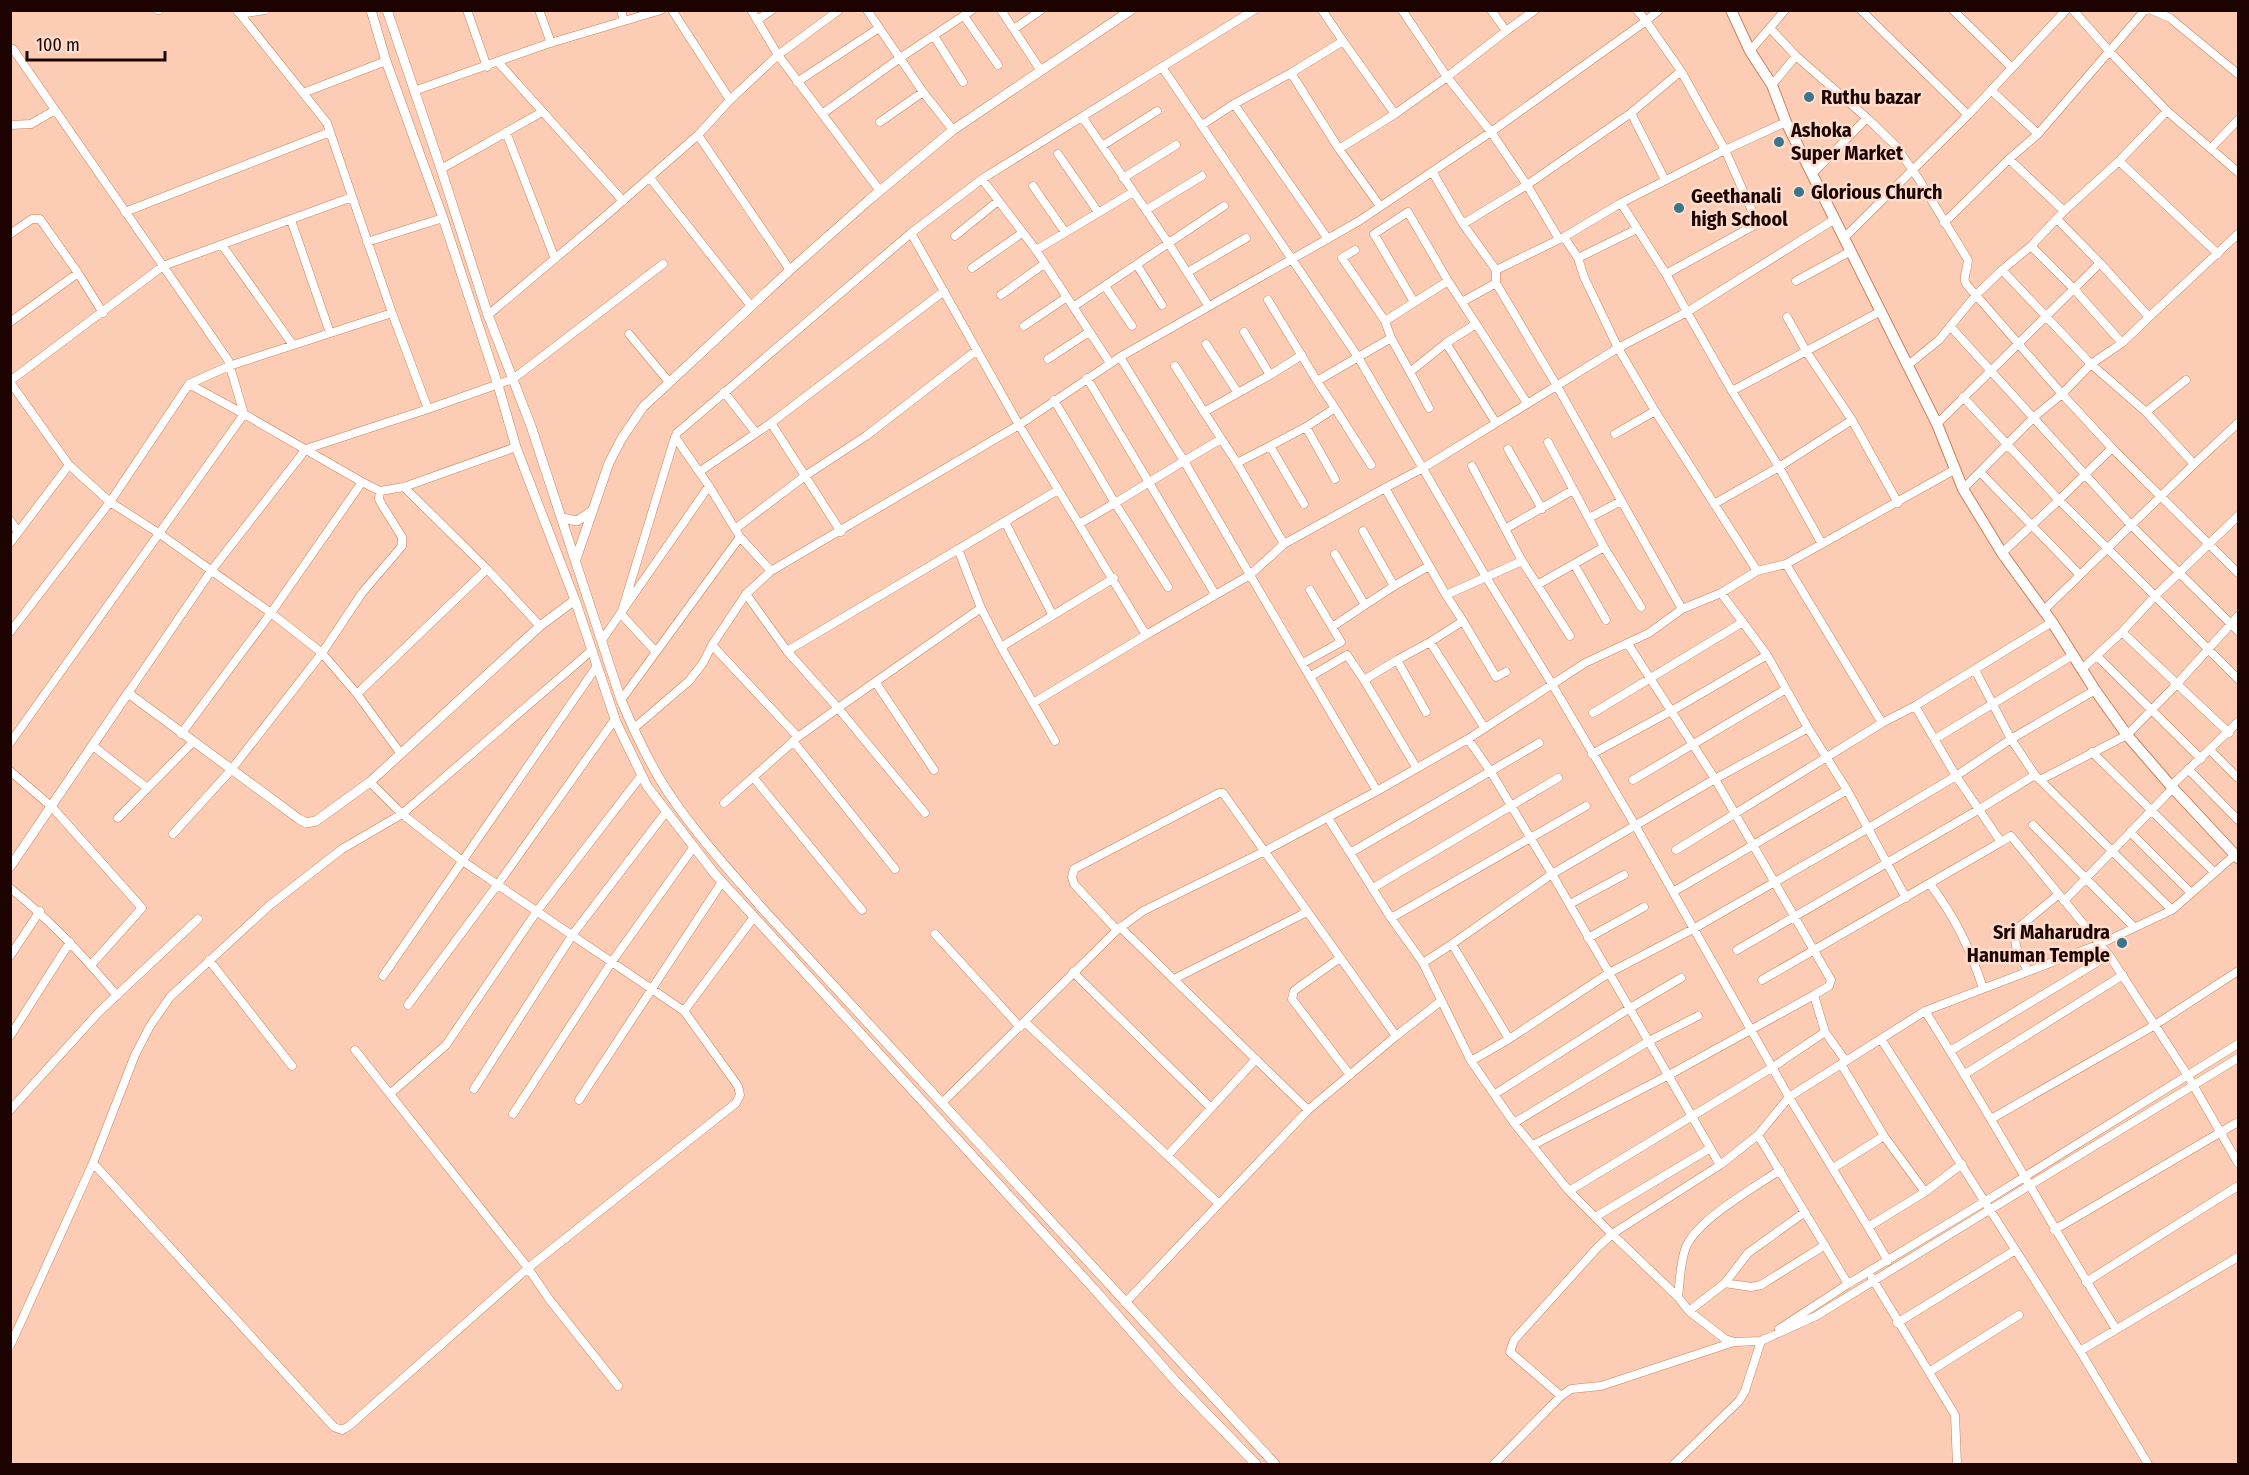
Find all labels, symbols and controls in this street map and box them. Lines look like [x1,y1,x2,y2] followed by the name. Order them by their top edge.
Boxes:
[27,24,165,62] scale bar
[36,34,80,56] text: 100 m
[1821,85,1921,109] place label: Ruthu bazar
[1802,90,1816,104] marker: Ruthu bazar
[1790,118,1904,165] place label: Ashoka Super Market
[1772,135,1786,149] marker: Ashoka Super Market
[1811,180,1942,204] place label: Glorious Church
[1691,184,1788,231] place label: Geethanali high School
[1792,185,1806,199] marker: Glorious Church
[1672,201,1686,215] marker: Geethanali high School
[1967,920,2110,967] place label: Sri Maharudra Hanuman Temple
[2115,936,2129,950] marker: Sri Maharudra Hanuman Temple

